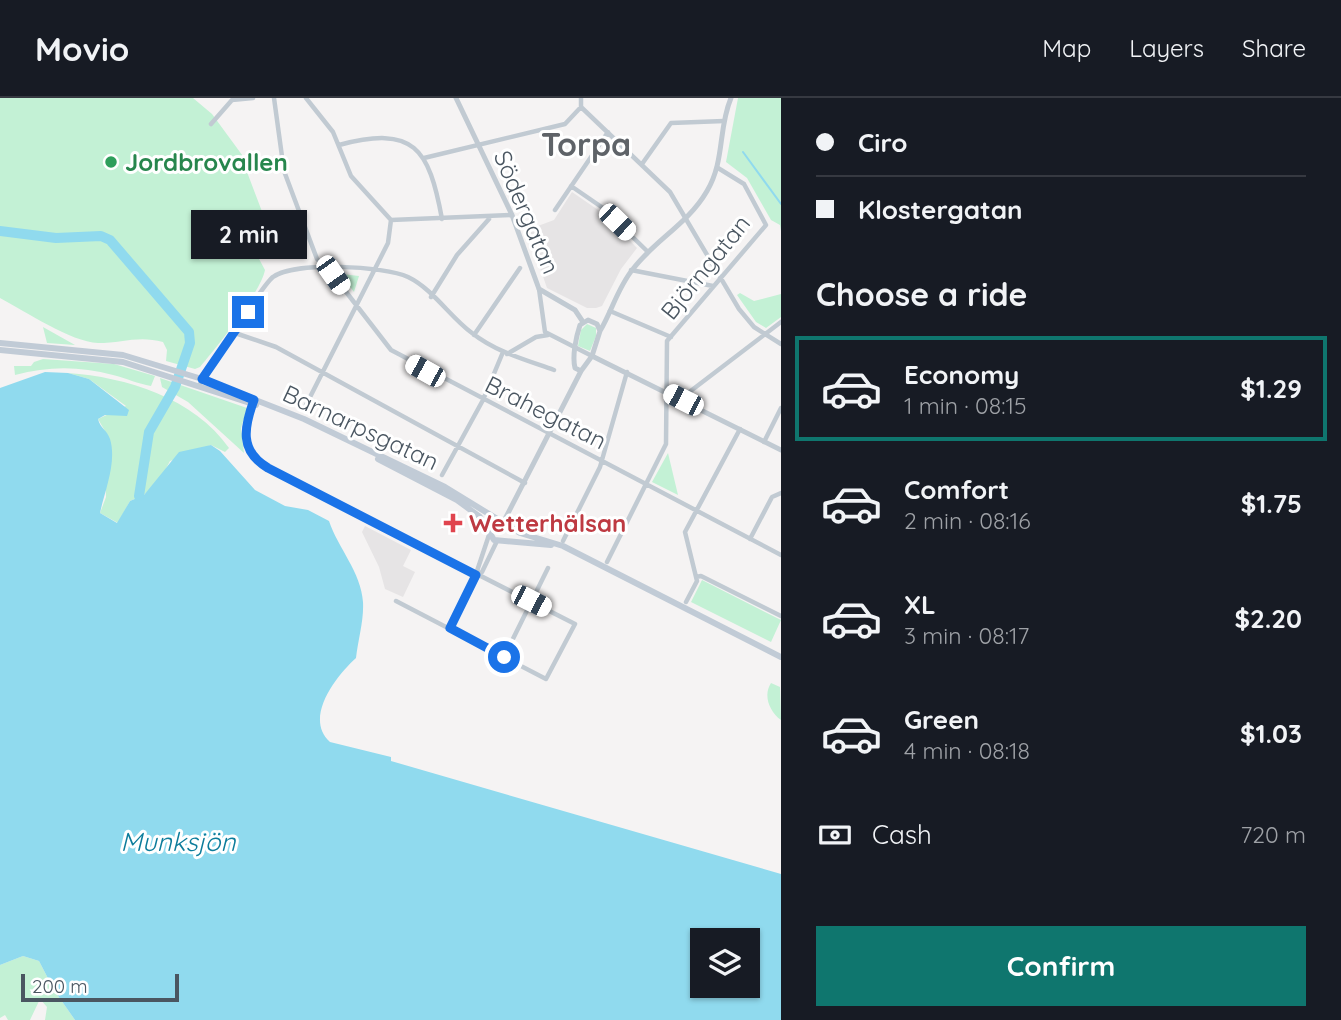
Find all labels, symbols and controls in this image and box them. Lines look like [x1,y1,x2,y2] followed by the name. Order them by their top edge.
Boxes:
[35,28,129,69] text: Movio
[1042,33,1091,63] text: Map
[1129,33,1204,63] text: Layers
[1242,33,1306,63] text: Share
[541,124,631,164] district label: Torpa
[858,126,907,159] text: Ciro
[488,146,566,278] street label: Södergatan
[125,147,288,177] place label: Jordbrovallen
[103,154,119,170] marker: Jordbrovallen
[858,193,1023,226] text: Klostergatan
[595,200,640,244] car
[654,209,756,325] street label: Björngatan
[190,211,306,260] callout: 2 min
[219,220,279,249] text: 2 min
[313,252,354,298] car
[816,274,1028,314] text: Choose a ride
[232,296,264,328] route end
[402,352,449,390] car
[820,357,883,420] icon: car
[904,358,1019,391] text: Economy
[480,369,612,455] street label: Brahegatan
[1240,372,1302,405] text: $1.29
[278,378,444,476] street label: Barnarpsgatan
[660,381,707,419] car
[904,391,1026,420] text: 1 min · 08:15
[820,472,883,535] icon: car
[904,473,1009,506] text: Comfort
[1241,487,1302,520] text: $1.75
[904,506,1031,535] text: 2 min · 08:16
[469,508,626,538] place label: Wetterhälsan
[443,513,463,533] marker: Wetterhälsan
[508,582,555,620] car
[820,587,883,650] icon: car
[904,588,936,621] text: XL
[1234,602,1302,635] text: $2.20
[904,621,1029,650] text: 3 min · 08:17
[488,641,520,673] route start
[820,702,883,765] icon: car
[904,703,979,736] text: Green
[1240,717,1302,750] text: $1.03
[904,736,1030,765] text: 4 min · 08:18
[816,816,854,854] icon: cash
[872,818,932,851] text: Cash
[1241,820,1306,849] text: 720 m
[120,825,236,858] water label: Munksjön
[816,926,1306,1006] button: Confirm
[690,928,760,998] map controls
[690,928,760,998] button: layers
[21,971,178,1003] scale bar
[32,974,88,998] text: 200 m

